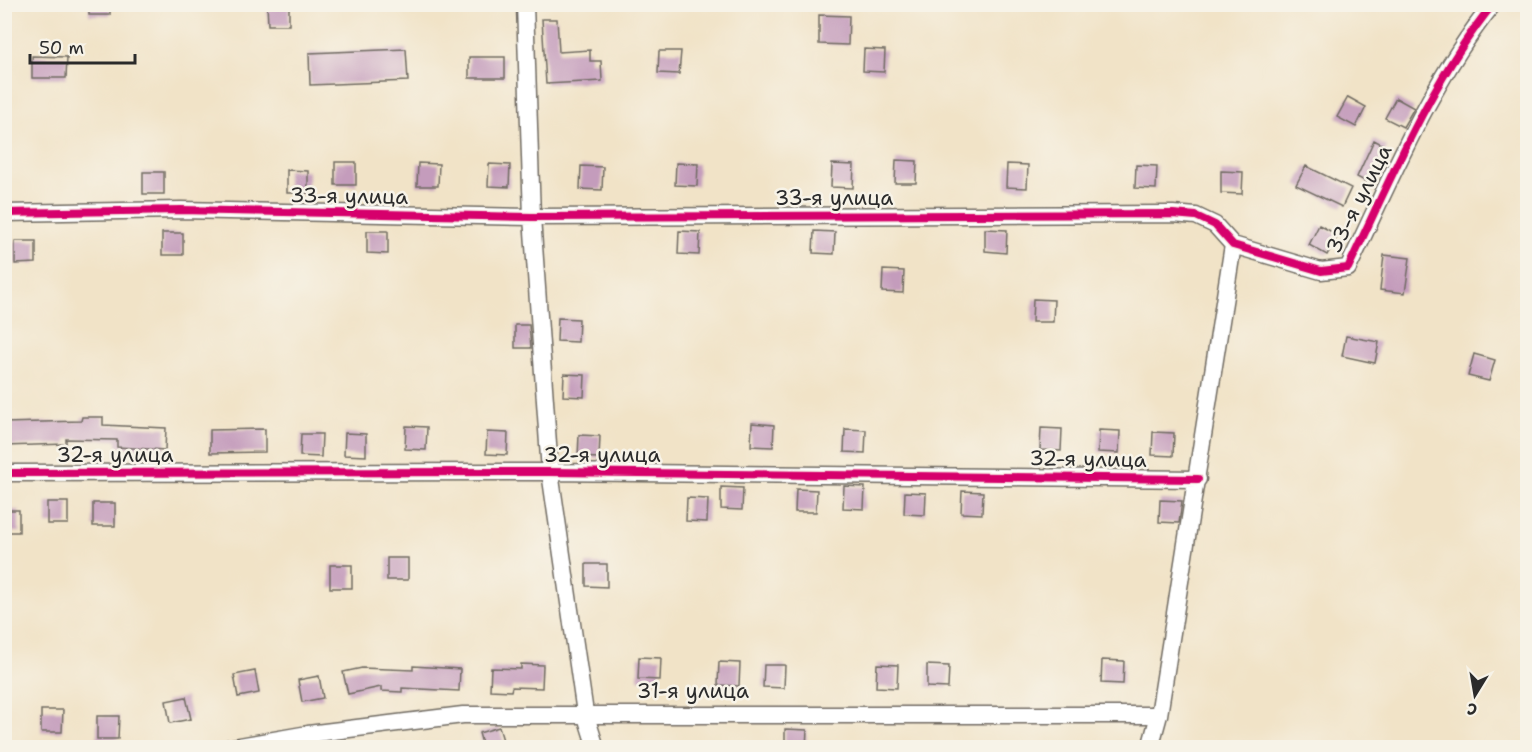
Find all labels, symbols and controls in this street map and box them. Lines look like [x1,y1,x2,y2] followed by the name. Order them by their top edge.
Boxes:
[30,27,135,65] scale bar
[39,36,84,60] text: 50 m
[1320,140,1398,258] street label: 33-я улица
[290,181,408,211] street label: 33-я улица
[775,184,893,212] street label: 33-я улица
[56,441,174,469] street label: 32-я улица
[543,441,661,469] street label: 32-я улица
[1029,444,1147,474] street label: 32-я улица
[1445,665,1505,725] north arrow
[637,677,749,705] street label: 31-я улица
[1465,698,1479,720] text: С

